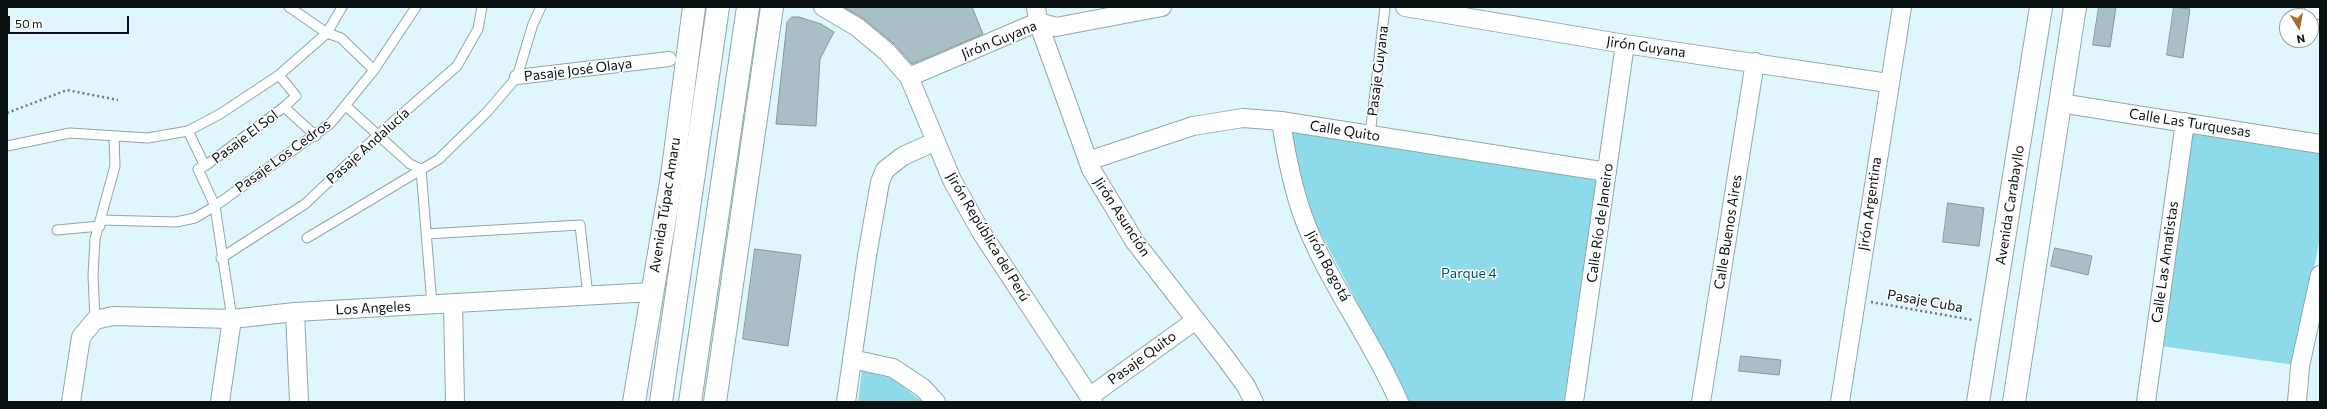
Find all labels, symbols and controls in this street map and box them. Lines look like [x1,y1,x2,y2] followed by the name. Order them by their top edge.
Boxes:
[10,8,131,34] scale bar
[2279,8,2319,48] north arrow
[15,16,43,30] text: 50 m
[959,17,1039,63] street label: Jirón Guyana
[1364,25,1392,117] street label: Pasaje Guyana
[2296,32,2306,46] text: N
[1605,33,1687,61] street label: Jirón Guyana
[523,55,633,85] street label: Pasaje José Olaya
[323,104,413,188] street label: Pasaje Andalucía
[2128,105,2252,141] street label: Calle Las Turquesas
[209,107,281,167] street label: Pasaje El Sol
[232,116,334,196] street label: Pasaje Los Cedros
[1309,117,1381,145] street label: Calle Quito
[646,136,684,274] street label: Avenida Túpac Amaru
[1992,144,2028,266] street label: Avenida Carabayllo
[1855,156,1885,252] street label: Jirón Argentina
[1583,162,1617,284] street label: Calle Río de Janeiro
[943,169,1033,305] street label: Jirón República del Perú
[1711,173,1745,291] street label: Calle Buenos Aires
[1090,174,1154,260] street label: Jirón Asunción
[2148,200,2182,324] street label: Calle Las Amatistas
[1302,228,1354,304] street label: Jirón Bogotá
[1441,265,1497,281] park label: Parque 4
[1886,286,1964,316] street label: Pasaje Cuba
[335,298,411,318] street label: Los Angeles
[1105,328,1179,388] street label: Pasaje Quito

